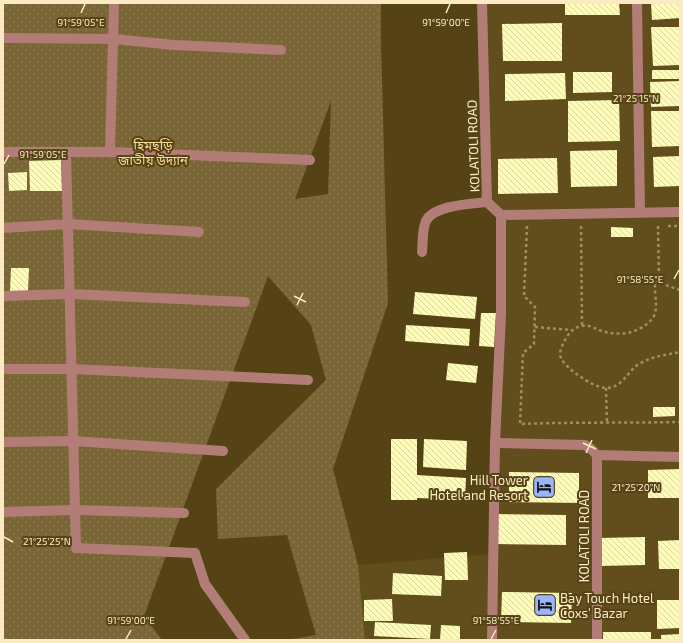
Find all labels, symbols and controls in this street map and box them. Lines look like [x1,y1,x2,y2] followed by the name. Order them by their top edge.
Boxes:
[57,16,105,28] text: 91°59'05"E
[422,16,470,28] text: 91°59'00"E
[613,92,659,104] text: 21°25'15"N
[463,99,483,193] street label: KOLATOLI ROAD
[117,137,188,168] park label: হিমছড়ি জাতীয় উদ্যান
[19,148,67,160] text: 91°59'05"E
[617,273,664,285] text: 91°58'55"E
[429,472,528,503] place label: Hill Tower Hotel and Resort
[531,474,557,500] hotel icon: Hill Tower Hotel and Resort
[612,481,660,493] text: 21°25'20"N
[576,490,592,582] street label: KOLATOLI ROAD
[23,535,71,547] text: 21°25'25"N
[560,590,654,621] place label: Bay Touch Hotel Coxs' Bazar
[532,592,558,618] hotel icon: Bay Touch Hotel Coxs' Bazar
[107,614,155,626] text: 91°59'00"E
[473,614,520,626] text: 91°58'55"E

